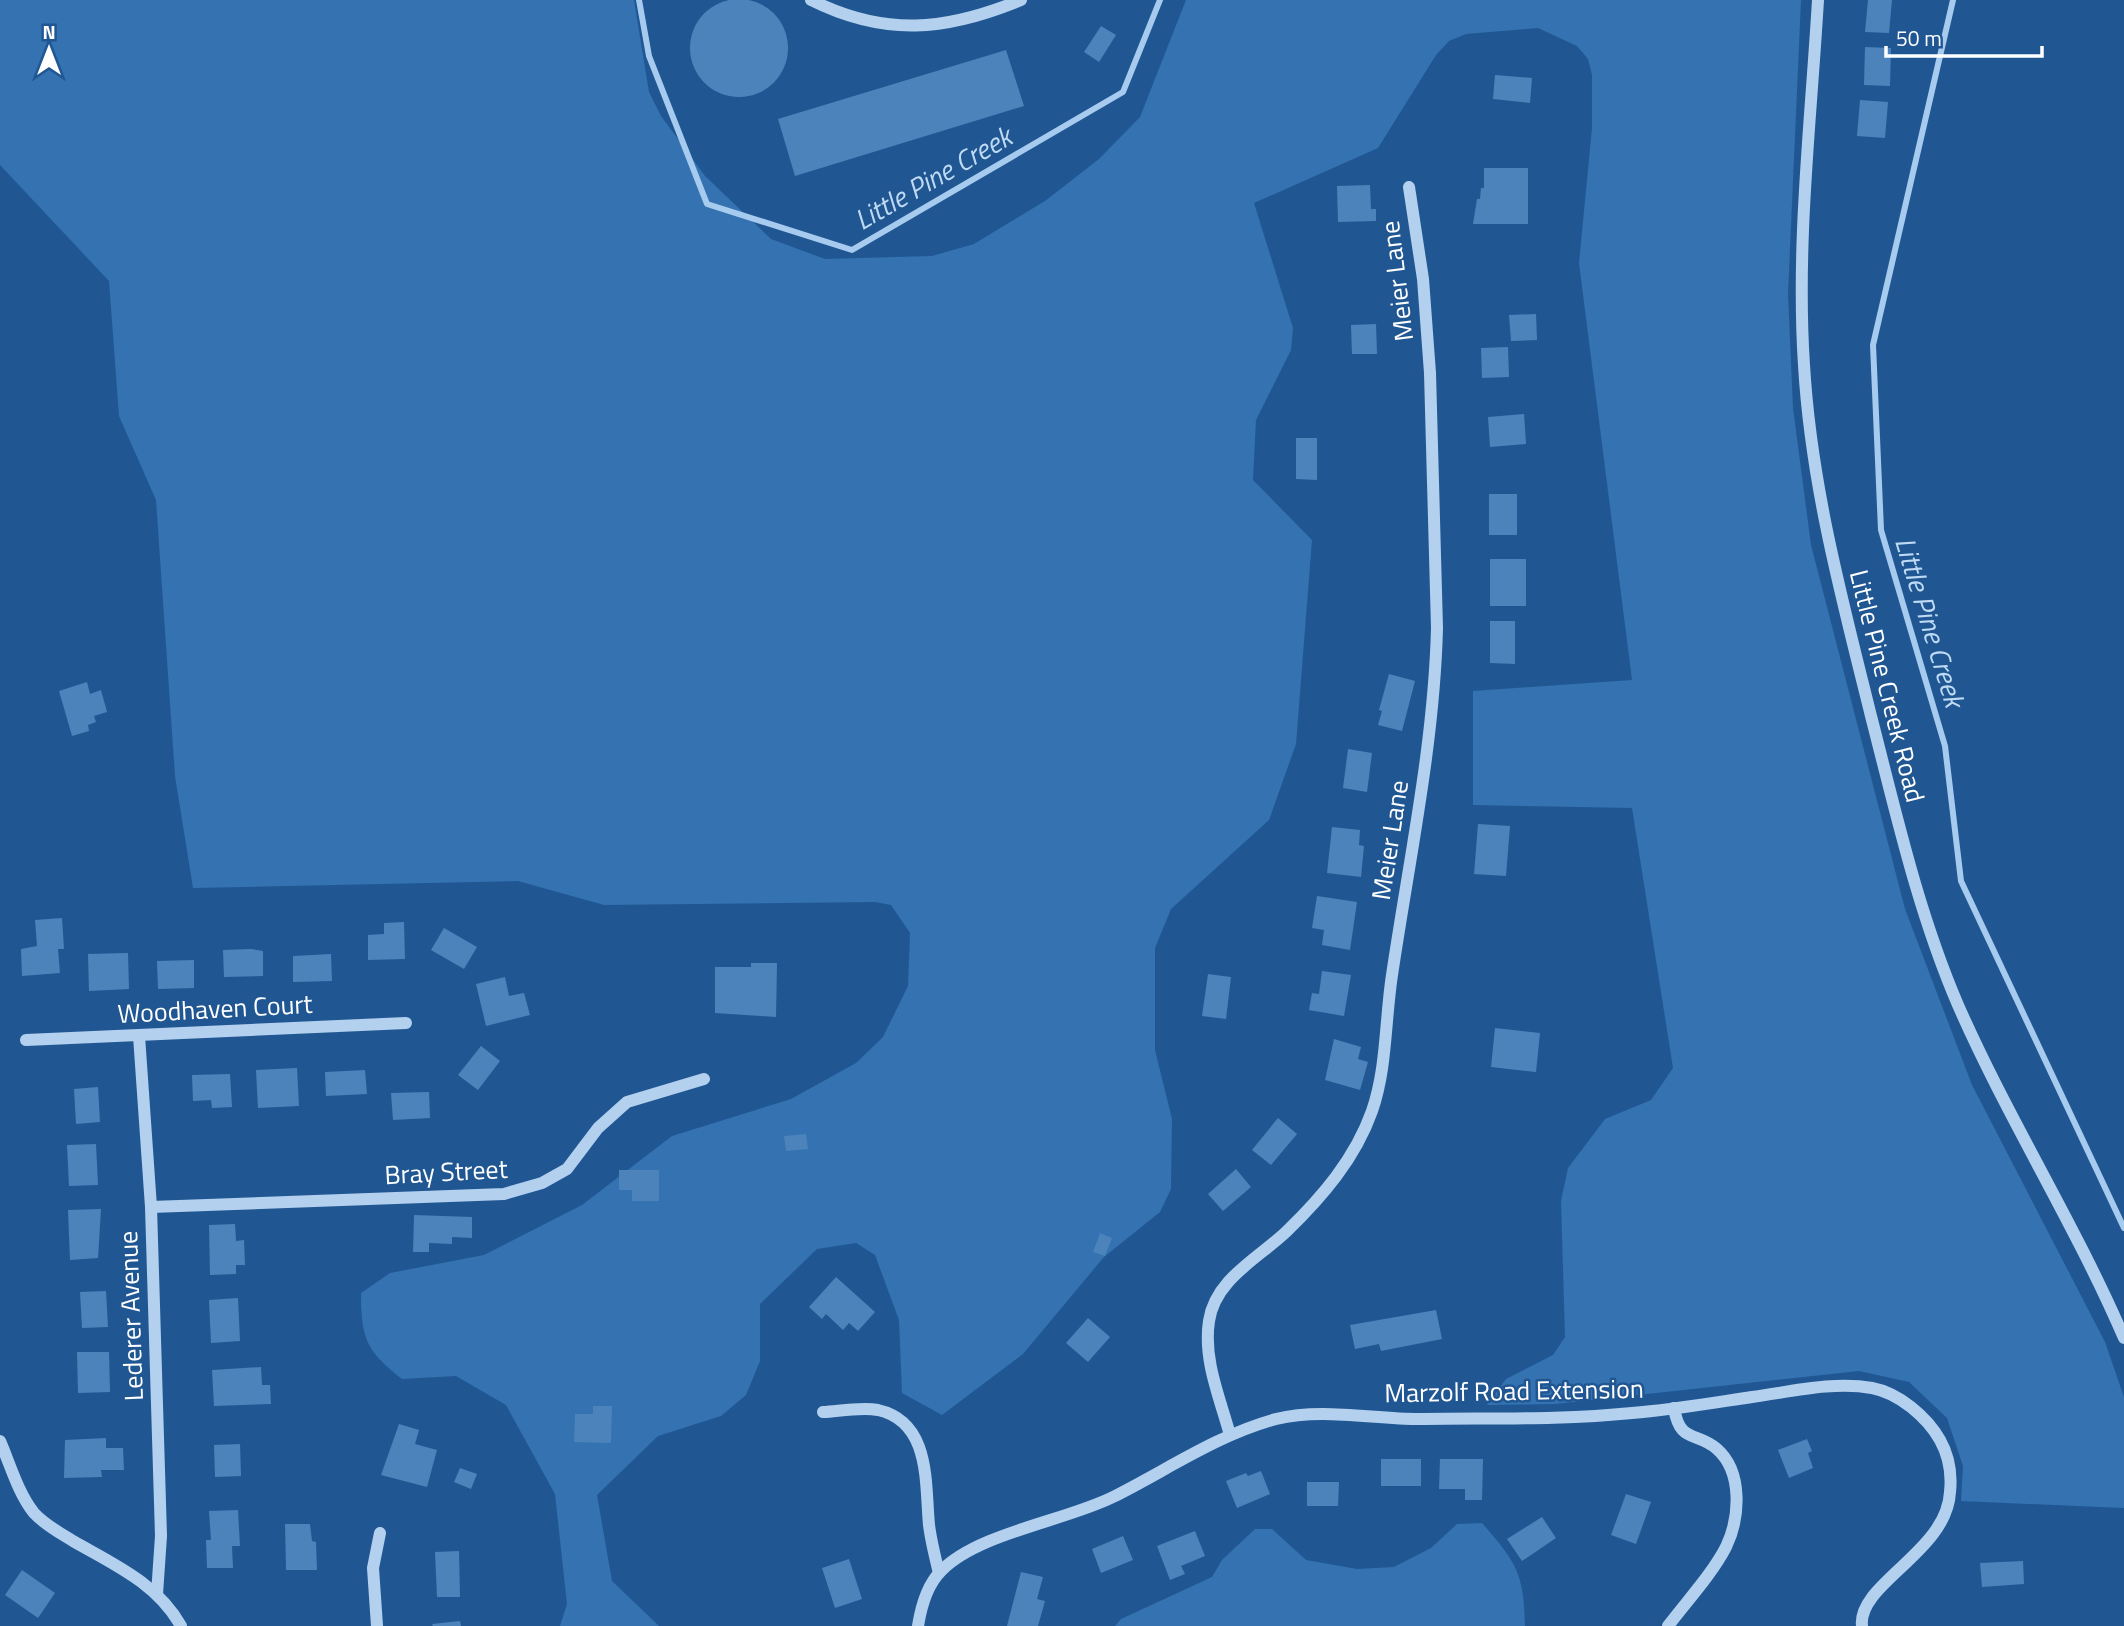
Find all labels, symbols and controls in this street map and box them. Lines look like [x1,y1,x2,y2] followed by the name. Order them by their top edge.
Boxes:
[14,14,84,84] north arrow
[1886,14,2042,58] scale bar
[42,17,56,46] text: N
[1896,22,1942,54] text: 50 m
[846,113,1023,240] water label: Little Pine Creek
[1370,219,1423,343] street label: Meier Lane
[1884,531,1978,716] water label: Little Pine Creek
[1840,565,1935,806] street label: Little Pine Creek Road
[1361,777,1418,903] street label: Meier Lane
[116,984,313,1033] street label: Woodhaven Court
[383,1149,509,1194] street label: Bray Street
[108,1230,153,1402] street label: Lederer Avenue
[1384,1369,1644,1412] street label: Marzolf Road Extension

